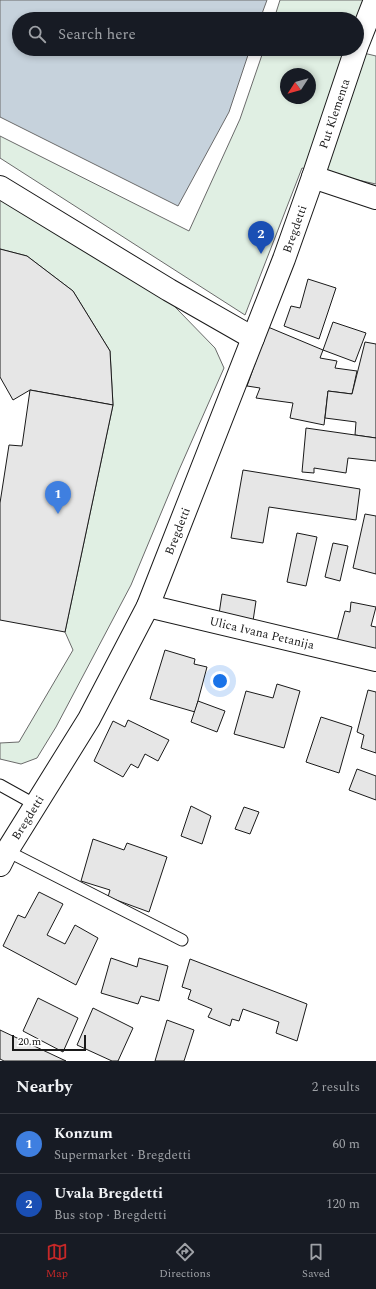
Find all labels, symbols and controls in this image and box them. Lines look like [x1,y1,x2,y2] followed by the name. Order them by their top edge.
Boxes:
[12,12,364,56] search box
[26,23,48,45] icon: search
[58,23,136,46] text: Search here
[280,68,316,104] north arrow
[314,76,355,151] street label: Put Klementa
[277,202,312,256] street label: Bregdetti
[248,221,274,254] pin: 2
[45,481,71,514] pin: 1
[159,504,195,558] street label: Bregdetti
[207,611,316,655] street label: Ulica Ivana Petanija
[210,671,230,691] your location
[7,791,49,844] street label: Bregdetti
[12,1033,86,1052] scale bar
[18,1033,41,1050] text: 20 m
[16,1074,72,1100] text: Nearby
[312,1077,360,1097] text: 2 results
[54,1122,113,1145] text: Konzum
[25,1134,33,1154] text: 1
[333,1134,360,1154] text: 60 m
[54,1145,191,1165] text: Supermarket · Bregdetti
[54,1182,163,1205] text: Uvala Bregdetti
[25,1194,33,1214] text: 2
[326,1194,360,1214] text: 120 m
[54,1205,167,1225] text: Bus stop · Bregdetti
[46,1241,68,1282] tab: Map
[159,1241,211,1282] tab: Directions
[302,1241,330,1282] tab: Saved

